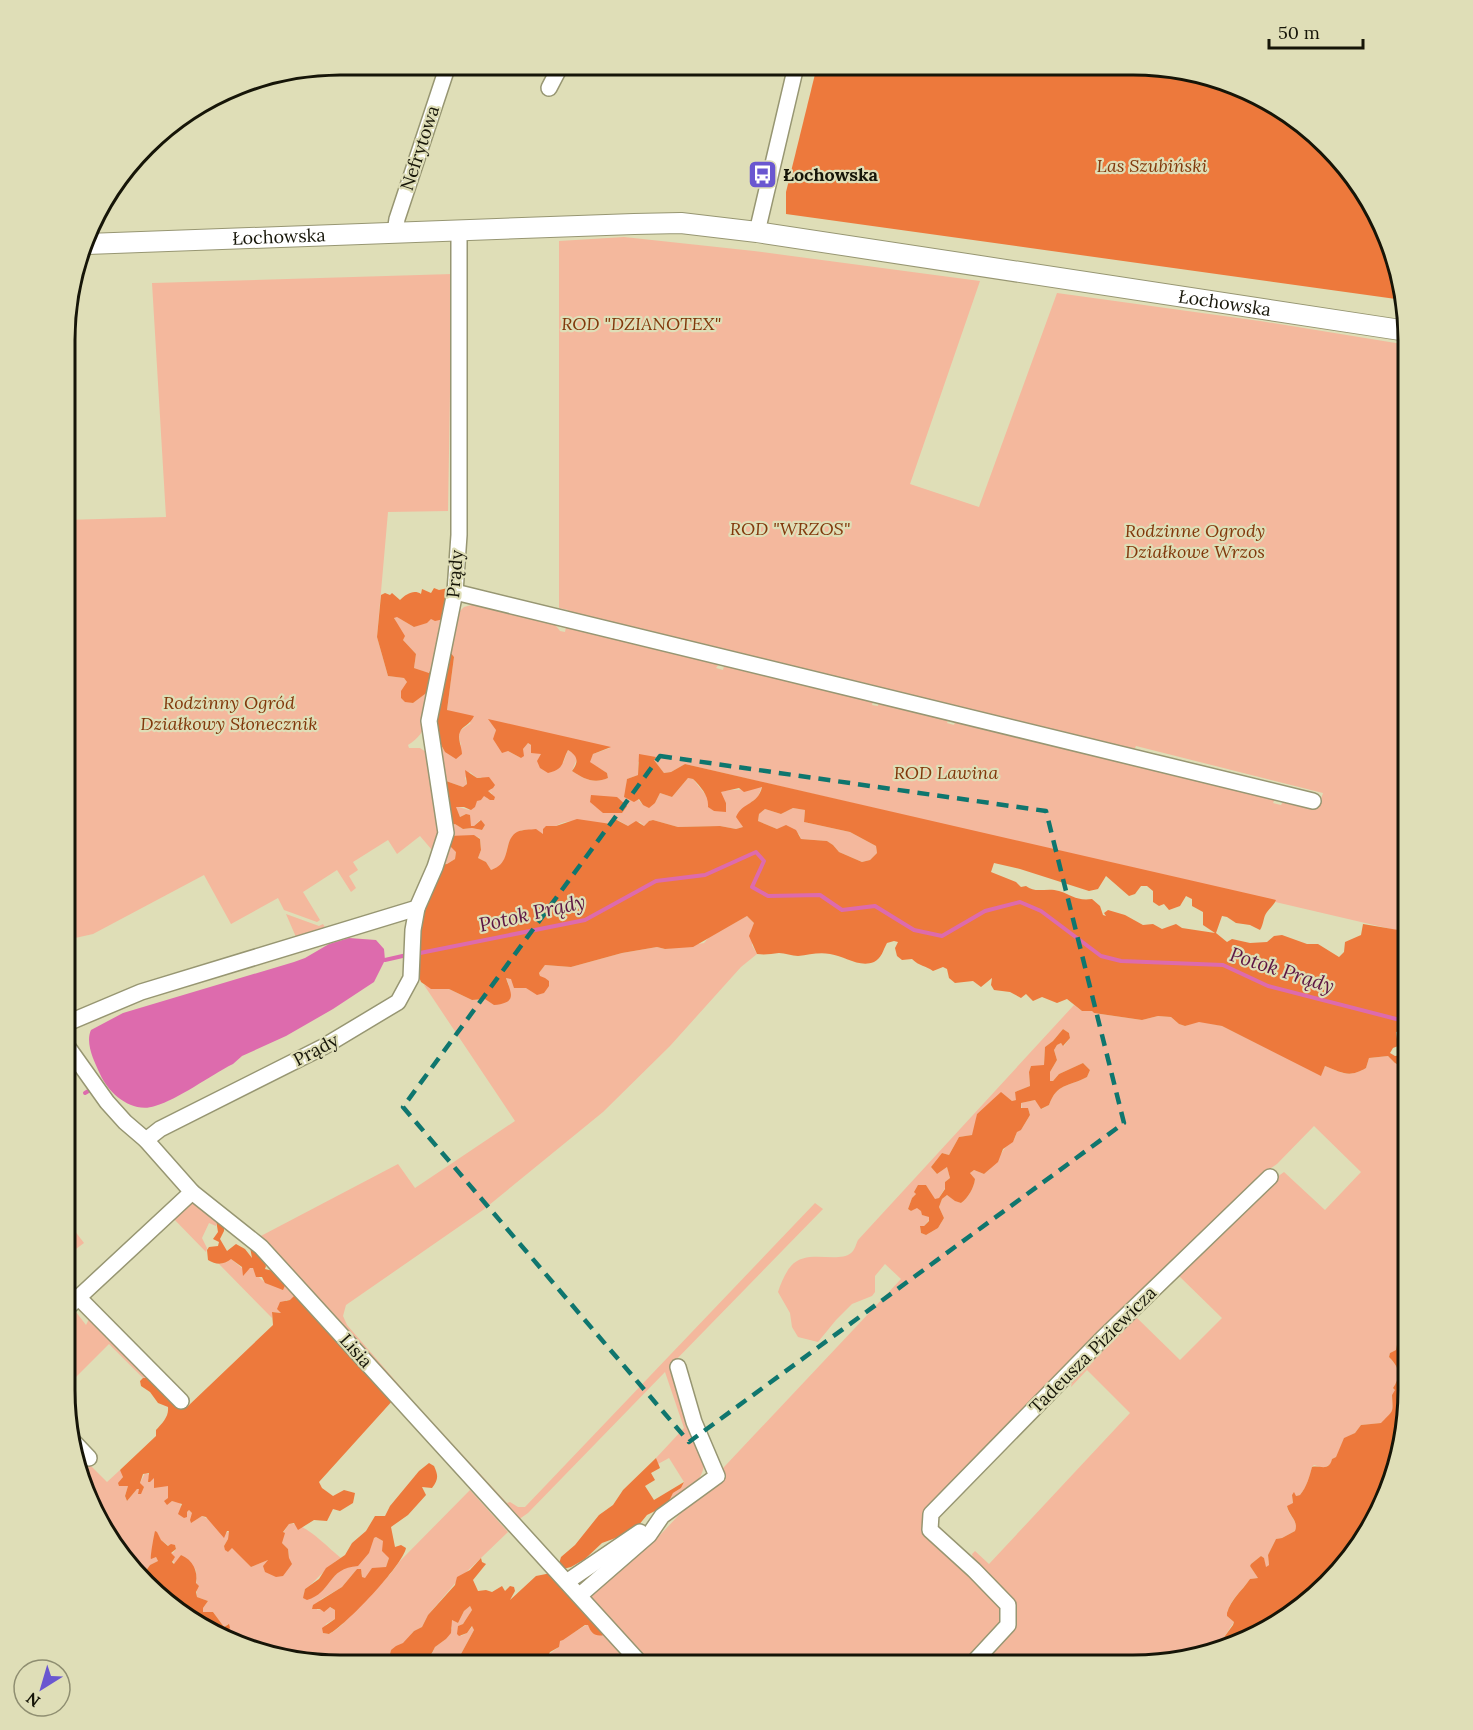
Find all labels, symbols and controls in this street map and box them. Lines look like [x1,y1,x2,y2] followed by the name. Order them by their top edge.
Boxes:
[1269,12,1364,50] scale bar
[1278,21,1320,44] text: 50 m
[395,102,444,193] street label: Nefrytowa
[1097,154,1208,177] park label: Las Szubiński
[746,159,778,191] bus stop icon: Łochowska
[783,163,879,186] place label: Łochowska
[232,223,326,250] street label: Łochowska
[1177,284,1273,321] street label: Łochowska
[561,312,721,335] park label: ROD "DZIANOTEX"
[730,517,850,540] park label: ROD "WRZOS"
[1125,519,1265,563] park label: Rodzinne Ogrody Działkowe Wrzos
[441,549,468,599] street label: Prądy
[140,691,318,735] park label: Rodzinny Ogród Działkowy Słonecznik
[894,761,998,784] park label: ROD Lawina
[476,888,588,937] water label: Potok Prądy
[1227,941,1338,998] water label: Potok Prądy
[289,1028,343,1071] street label: Prądy
[1024,1281,1161,1418] street label: Tadeusza Piziewicza
[335,1329,378,1373] street label: Lisia
[12,1658,72,1718] north arrow
[22,1688,44,1712] text: N

